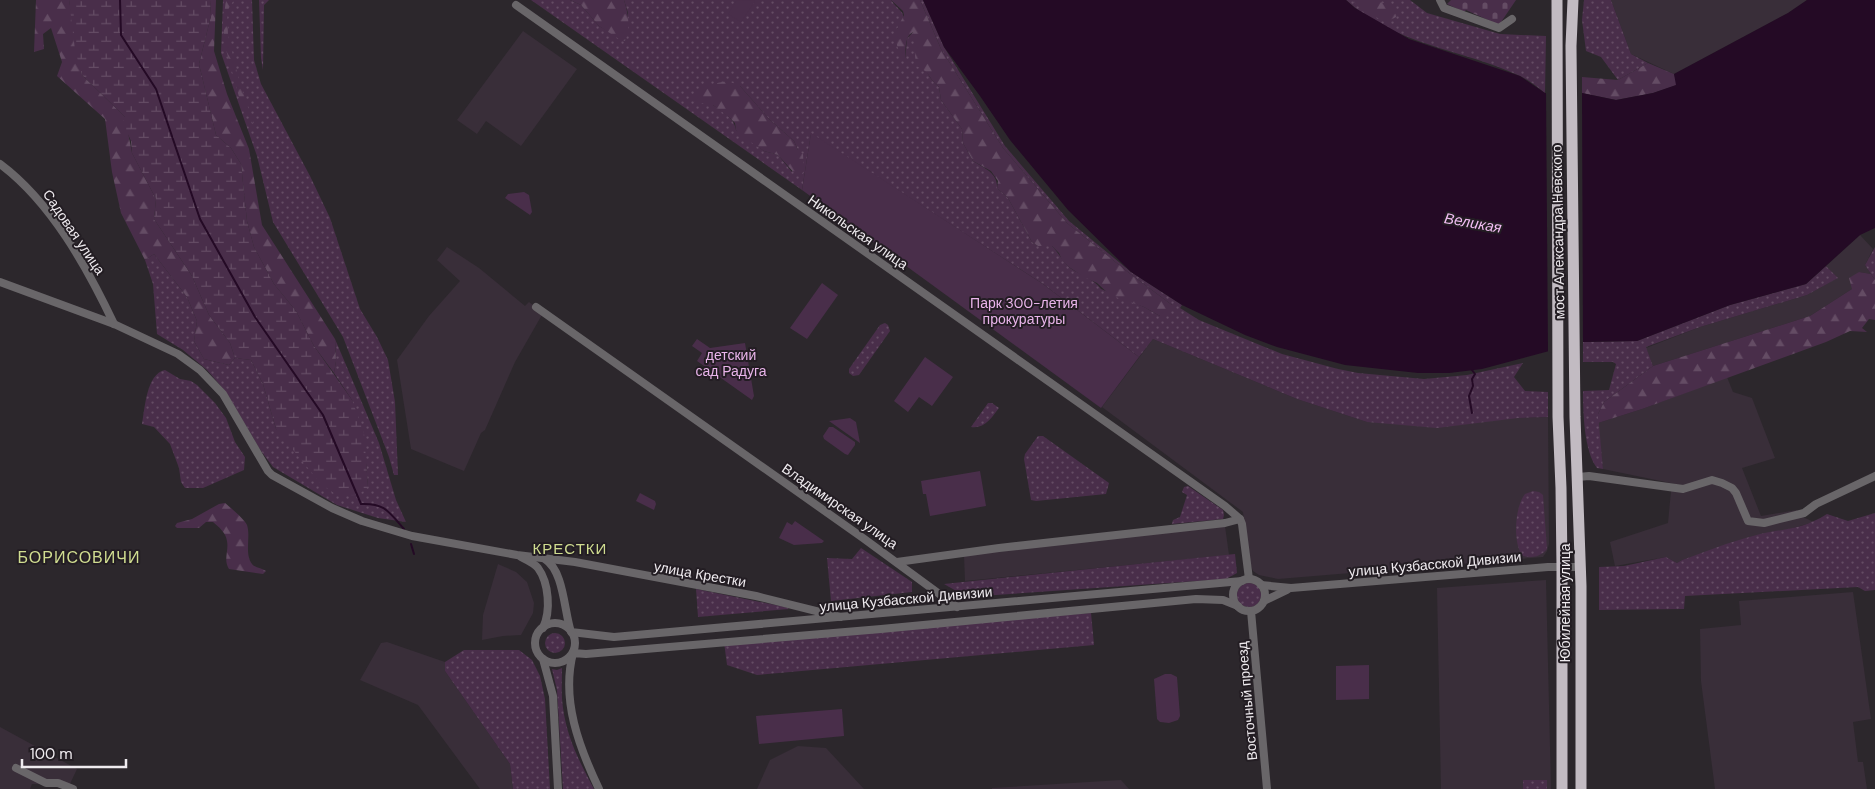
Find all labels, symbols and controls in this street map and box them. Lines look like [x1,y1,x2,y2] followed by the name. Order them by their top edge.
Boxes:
[1547,144,1569,320] street label: мост Александра Невского
[39,186,109,278] street label: Садовая улица
[804,191,912,273] street label: Никольская улица
[1443,208,1503,238] water label: Великая
[970,294,1078,328] park label: Парк 300-летия прокуратуры
[695,346,767,380] park label: детский сад Радуга
[779,459,902,553] street label: Владимирская улица
[533,539,607,559] district label: КРЕСТКИ
[1556,543,1574,663] street label: Юбилейная улица
[18,547,140,568] district label: БОРИСОВИЧИ
[1348,547,1522,581] street label: улица Кузбасской Дивизии
[652,557,748,591] street label: улица Крестки
[819,582,993,616] street label: улица Кузбасской Дивизии
[1233,641,1261,761] street label: Восточный проезд
[22,736,126,768] scale bar
[30,744,73,764] text: 100 m

